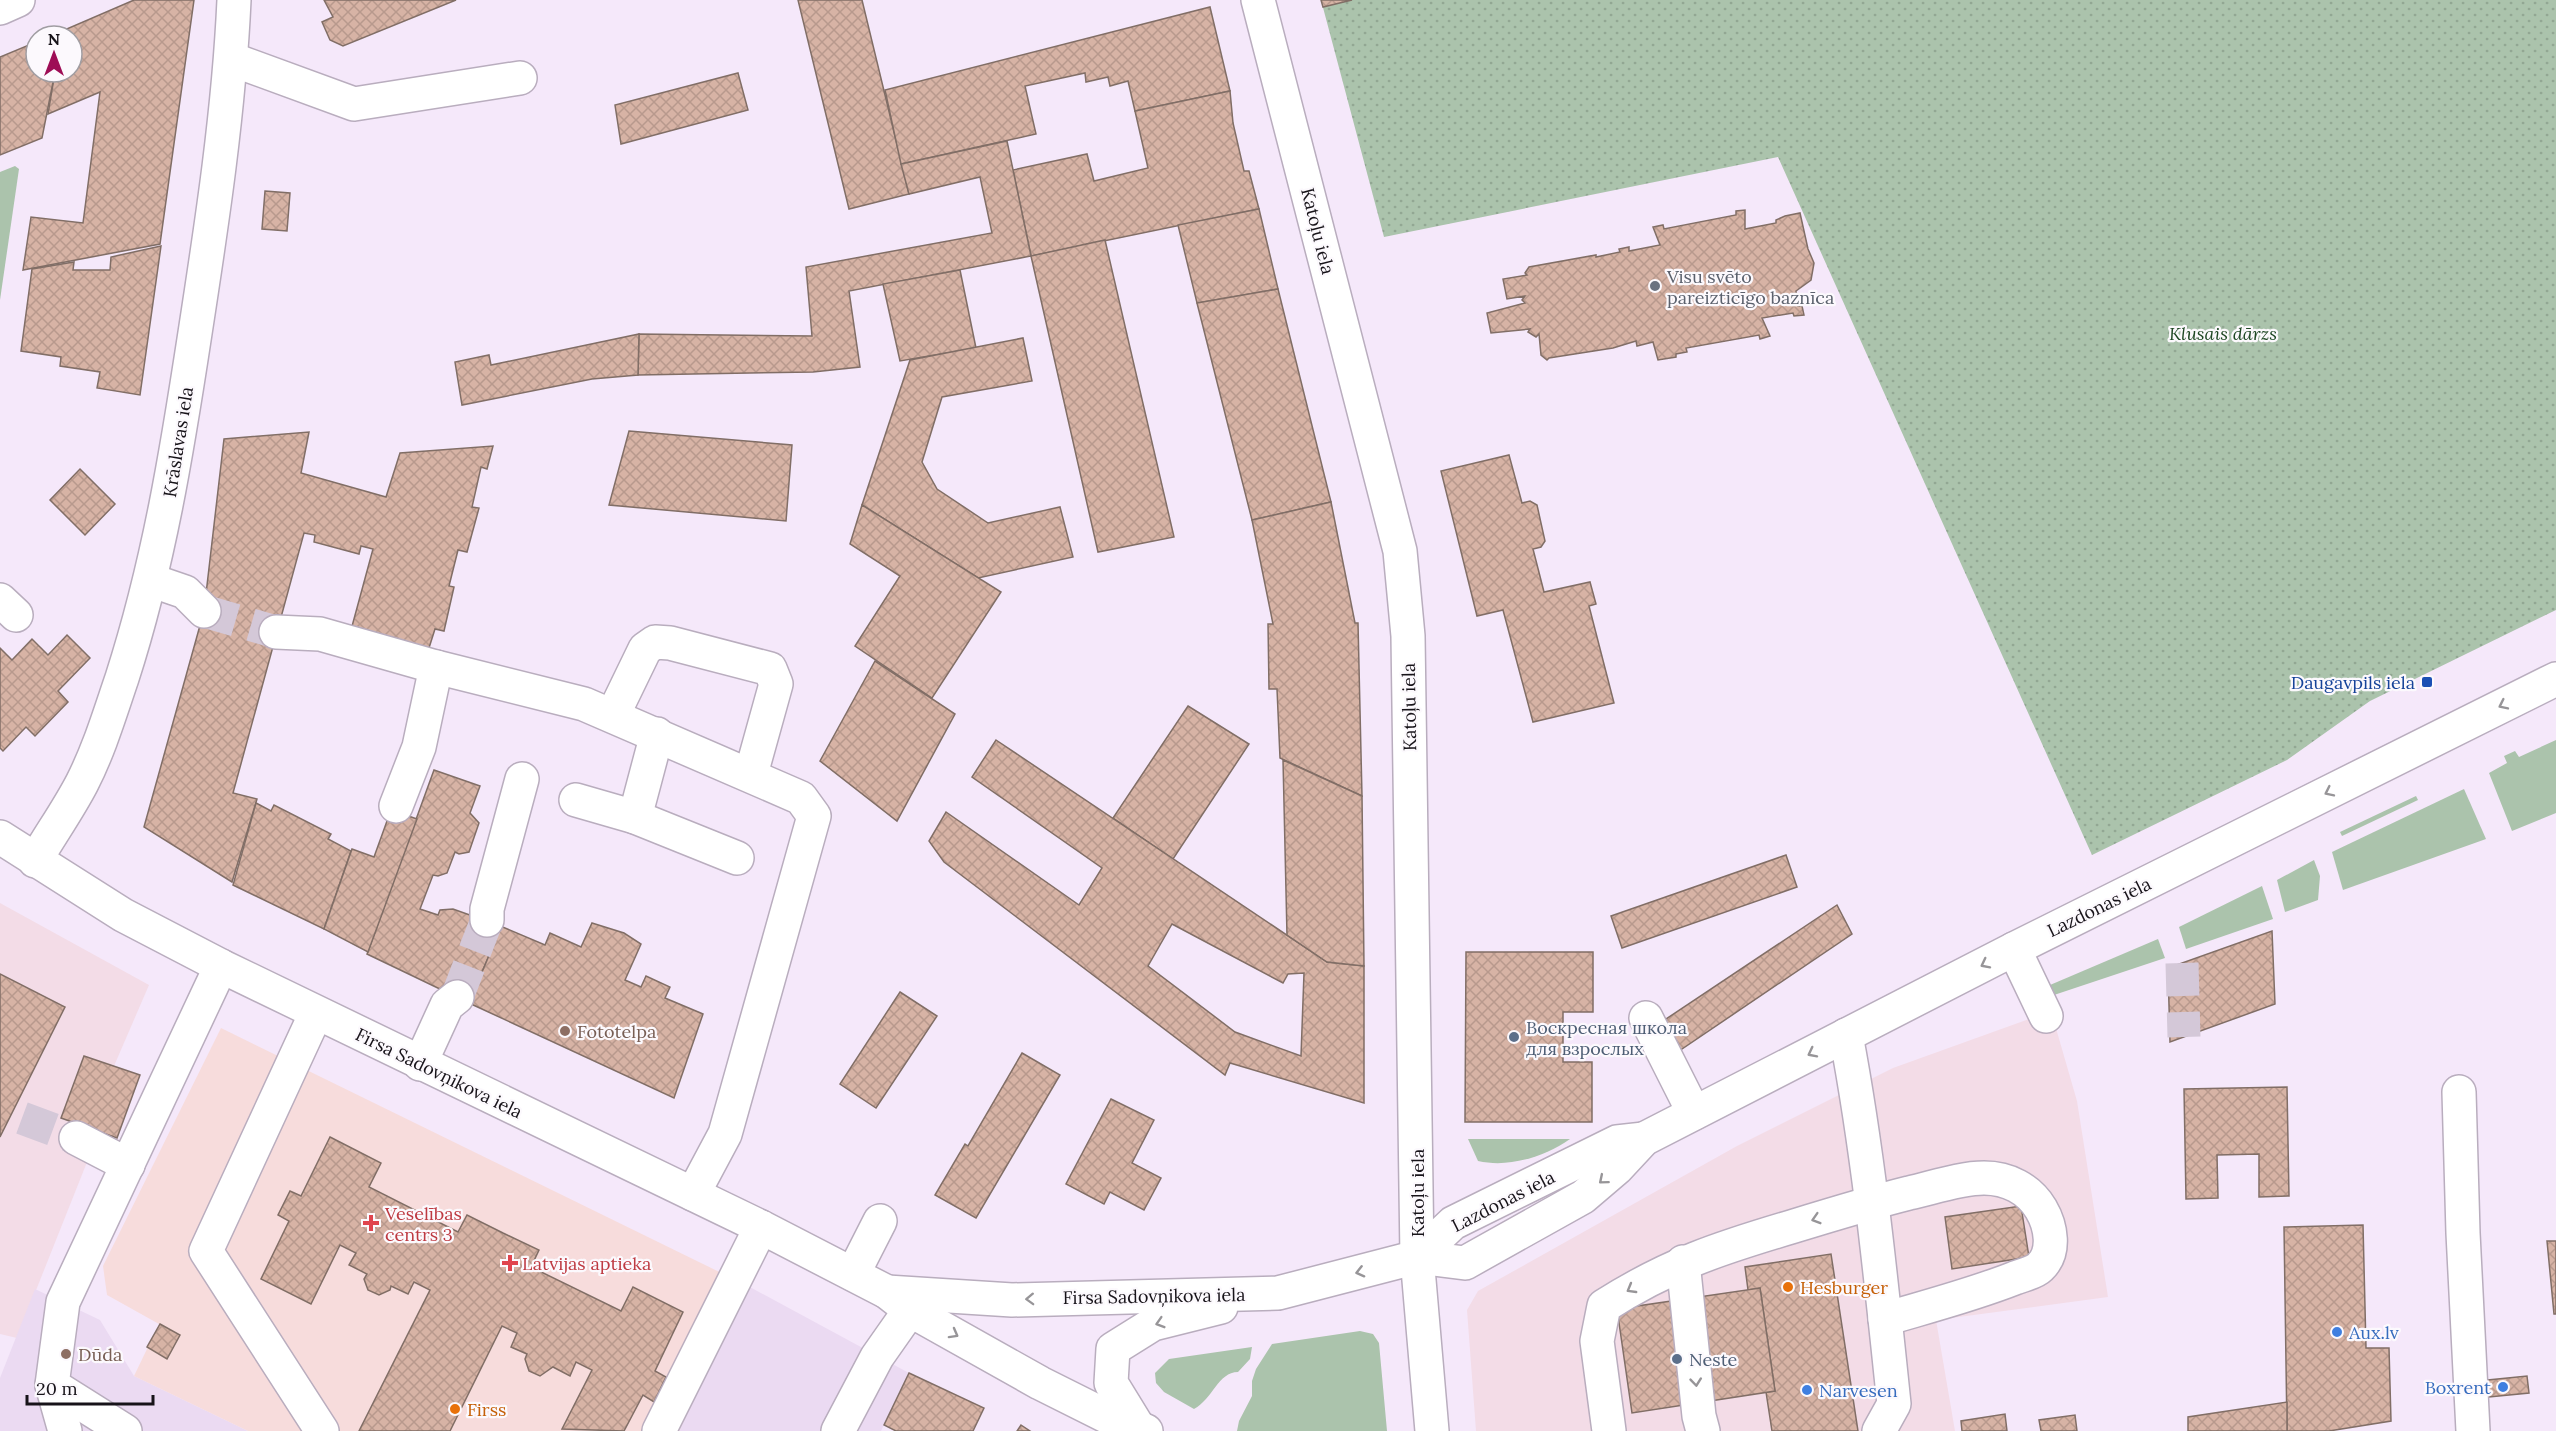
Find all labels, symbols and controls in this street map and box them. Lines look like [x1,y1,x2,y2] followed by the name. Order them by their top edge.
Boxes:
[24,24,84,84] north arrow
[48,29,60,49] text: N
[1296,185,1340,277] street label: Katoļu iela
[1666,265,1834,309] place label: Visu svēto pareizticīgo baznīca
[1648,279,1662,293] marker: Visu svēto pareizticīgo baznīca
[2169,322,2277,345] park label: Klusais dārzs
[158,385,198,499] street label: Krāslavas iela
[1397,663,1421,751] street label: Katoļu iela
[2291,671,2415,694] place label: Daugavpils iela
[2420,675,2434,689] marker: Daugavpils iela
[2499,698,2510,709] one-way arrow
[2324,785,2335,796] one-way arrow
[2043,872,2155,942] street label: Lazdonas iela
[1981,956,1992,968] one-way arrow
[1526,1016,1687,1060] place label: Воскресная школа для взрослых
[577,1020,656,1043] place label: Fototelpa
[352,1023,526,1123] street label: Firsa Sadovņikova iela
[558,1024,572,1038] marker: Fototelpa
[1507,1030,1521,1044] marker: Воскресная школа для взрослых
[1808,1046,1818,1057] one-way arrow
[1406,1149,1429,1237] street label: Katoļu iela
[1448,1165,1558,1237] street label: Lazdonas iela
[1599,1173,1610,1184] one-way arrow
[384,1202,462,1246] place label: Veselības centrs 3
[1811,1212,1822,1224] one-way arrow
[362,1214,380,1232] marker: Veselības centrs 3
[522,1252,651,1275] place label: Latvijas aptieka
[503,1256,517,1270] marker: Latvijas aptieka
[1355,1265,1366,1277] one-way arrow
[1800,1276,1888,1299] place label: Hesburger
[1781,1280,1795,1294] marker: Hesburger
[1627,1282,1637,1293] one-way arrow
[1062,1283,1246,1309] street label: Firsa Sadovņikova iela
[1026,1293,1035,1305] one-way arrow
[1155,1316,1166,1328] one-way arrow
[2348,1321,2400,1344] place label: Aux.lv
[2330,1325,2344,1339] marker: Aux.lv
[948,1327,958,1338] one-way arrow
[78,1343,122,1366] place label: Dūda
[59,1347,73,1361] marker: Dūda
[1689,1348,1738,1371] place label: Neste
[1670,1352,1684,1366] marker: Neste
[27,1368,153,1406] scale bar
[2425,1376,2491,1399] place label: Boxrent
[36,1377,78,1400] text: 20 m
[1689,1378,1702,1387] one-way arrow
[1819,1379,1898,1402] place label: Narvesen
[2496,1380,2510,1394] marker: Boxrent
[1800,1383,1814,1397] marker: Narvesen
[467,1398,506,1421] place label: Firss
[448,1402,462,1416] marker: Firss

